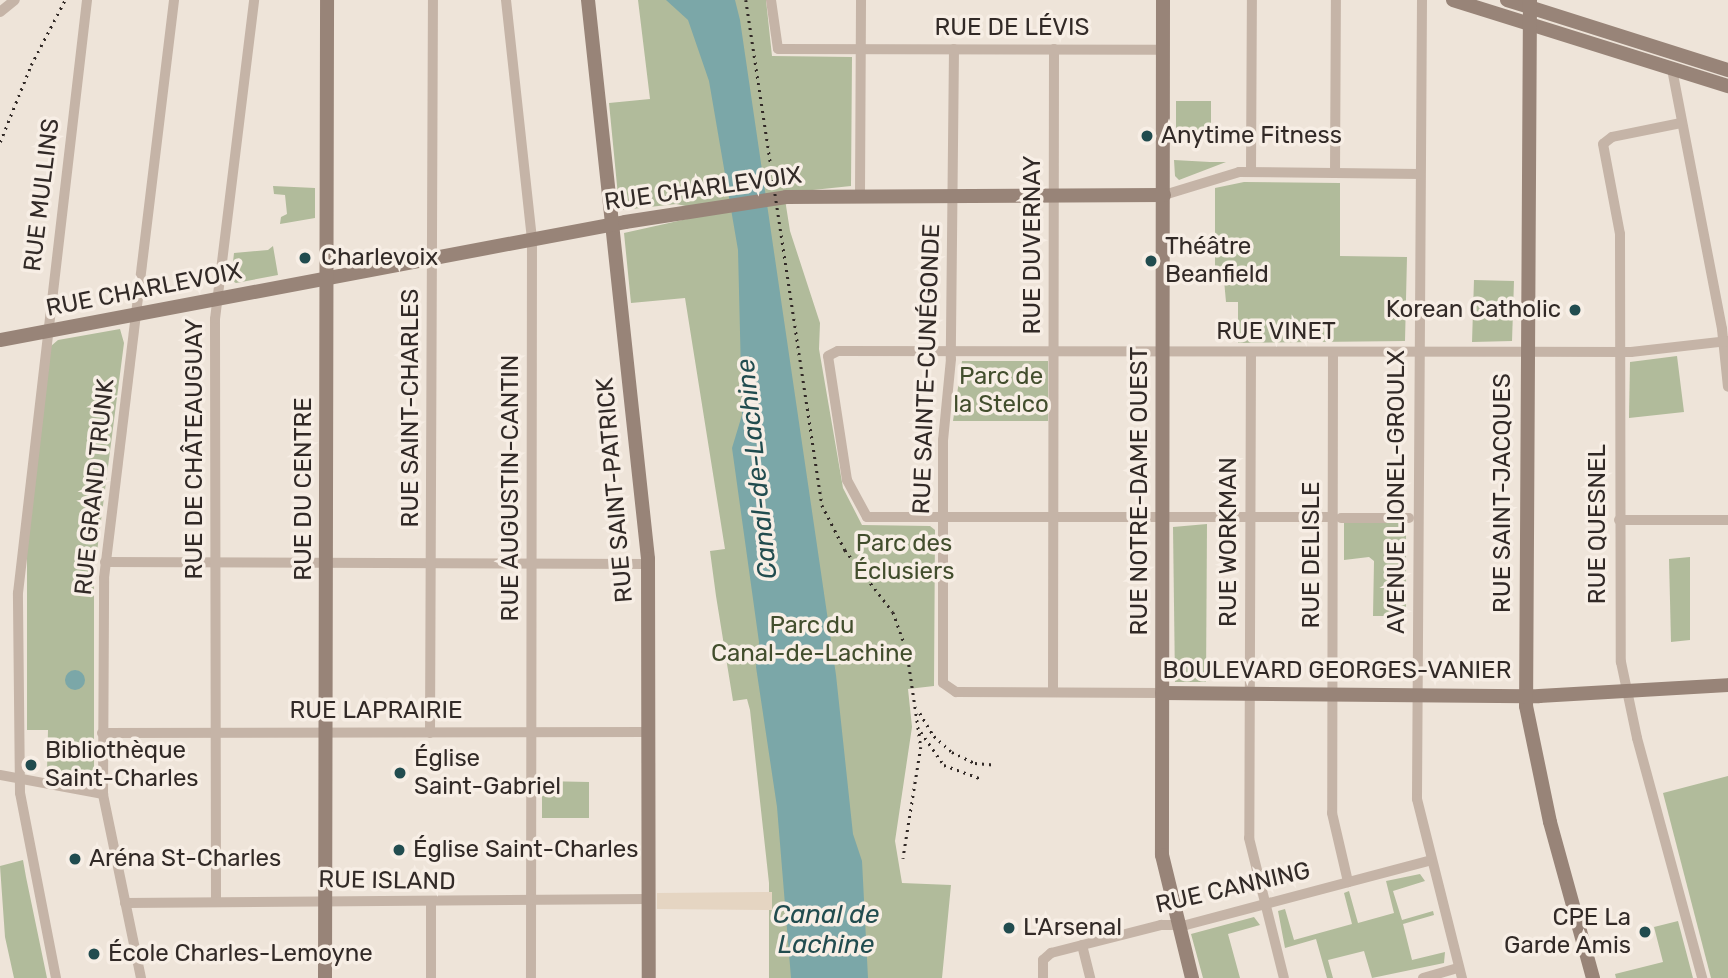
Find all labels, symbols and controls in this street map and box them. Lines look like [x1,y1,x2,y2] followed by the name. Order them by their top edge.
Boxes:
[935,14,1089,42] street label: RUE DE LÉVIS
[18,117,66,273] street label: RUE MULLINS
[1161,122,1342,150] place label: Anytime Fitness
[1139,128,1155,144] marker: Anytime Fitness
[1019,156,1047,334] street label: RUE DUVERNAY
[602,161,804,217] street label: RUE CHARLEVOIX
[908,223,946,515] street label: RUE SAINTE-CUNÉGONDE
[1165,233,1269,289] place label: Théâtre Beanfield
[321,244,438,272] place label: Charlevoix
[295,248,315,268] marker: Charlevoix
[1143,253,1159,269] marker: Théâtre Beanfield
[44,257,244,323] street label: RUE CHARLEVOIX
[397,289,425,527] street label: RUE SAINT-CHARLES
[1386,296,1561,324] place label: Korean Catholic
[1567,302,1583,318] marker: Korean Catholic
[181,318,209,580] street label: RUE DE CHÂTEAUGUAY
[1216,318,1336,346] street label: RUE VINET
[1126,347,1154,635] street label: RUE NOTRE-DAME OUEST
[1383,350,1411,634] street label: AVENUE LIONEL-GROULX
[497,354,525,622] street label: RUE AUGUSTIN-CANTIN
[730,357,784,581] water label: Canal-de-Lachine
[953,363,1049,419] park label: Parc de la Stelco
[1489,373,1517,613] street label: RUE SAINT-JACQUES
[591,376,639,604] street label: RUE SAINT-PATRICK
[69,377,121,597] street label: RUE GRAND TRUNK
[290,397,318,581] street label: RUE DU CENTRE
[1584,444,1612,604] street label: RUE QUESNEL
[1215,457,1243,627] street label: RUE WORKMAN
[1298,481,1326,629] street label: RUE DELISLE
[854,530,954,586] park label: Parc des Éclusiers
[711,612,913,668] park label: Parc du Canal-de-Lachine
[1163,657,1511,685] street label: BOULEVARD GEORGES-VANIER
[289,697,463,725] street label: RUE LAPRAIRIE
[45,737,199,793] place label: Bibliothèque Saint-Charles
[414,745,561,801] place label: Église Saint-Gabriel
[23,757,39,773] marker: Bibliothèque Saint-Charles
[392,765,408,781] marker: Église Saint-Gabriel
[413,836,639,864] place label: Église Saint-Charles
[391,842,407,858] marker: Église Saint-Charles
[89,845,281,873] place label: Aréna St-Charles
[67,851,83,867] marker: Aréna St-Charles
[1153,856,1313,920] street label: RUE CANNING
[318,865,456,897] street label: RUE ISLAND
[773,899,879,960] water label: Canal de Lachine
[1503,904,1631,960] place label: CPE La Garde Amis
[1023,914,1122,942] place label: L'Arsenal
[1001,920,1017,936] marker: L'Arsenal
[1637,924,1653,940] marker: CPE La Garde Amis
[108,940,373,968] place label: École Charles-Lemoyne
[86,946,102,962] marker: École Charles-Lemoyne

